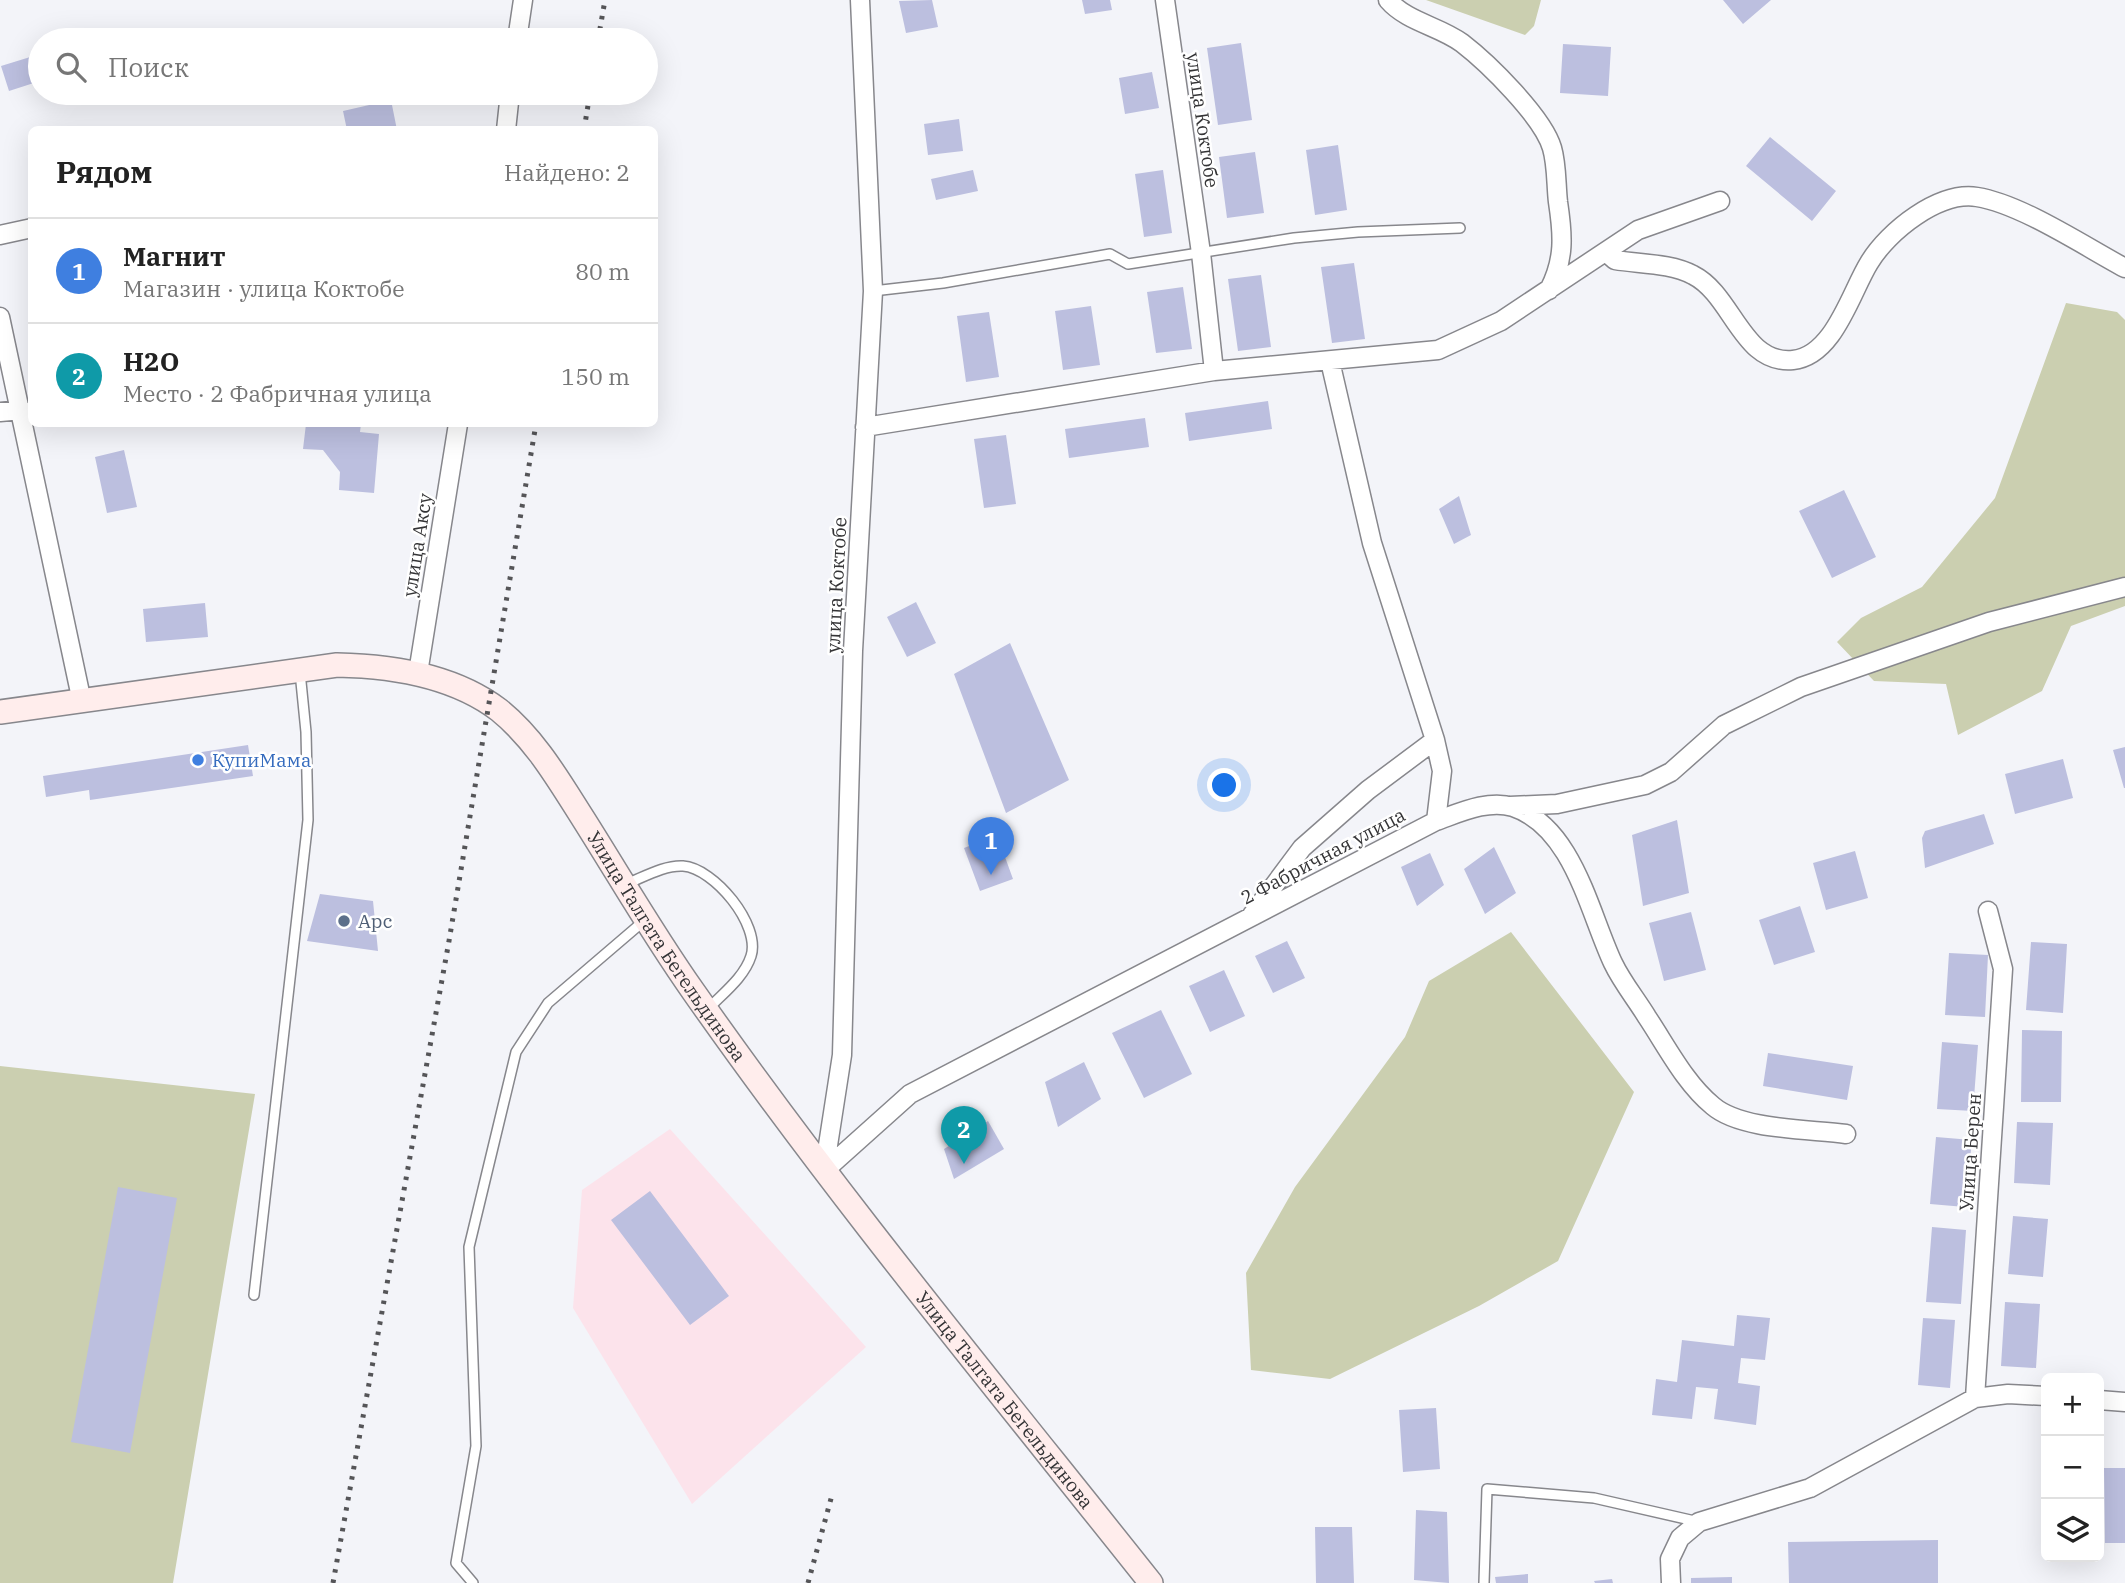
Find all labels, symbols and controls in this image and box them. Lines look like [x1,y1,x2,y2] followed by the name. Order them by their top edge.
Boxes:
[28,28,658,105] search box
[52,48,90,86] icon: search
[108,50,189,84] text: Поиск
[1182,51,1224,189] street label: улица Коктобе
[56,152,152,191] text: Рядом
[504,157,630,187] text: Найдено: 2
[123,239,225,273] text: Магнит
[72,256,86,286] text: 1
[575,256,630,286] text: 80 m
[123,273,405,303] text: Магазин · улица Коктобе
[123,344,179,378] text: H2O
[72,361,86,391] text: 2
[561,361,630,391] text: 150 m
[123,378,432,408] text: Место · 2 Фабричная улица
[397,491,437,598] street label: улица Аксу
[820,516,852,654] street label: улица Коктобе
[212,748,311,772] place label: КупиМама
[190,752,206,768] marker: КупиМама
[1207,768,1241,802] your location
[1237,802,1409,910] street label: 2 Фабричная улица
[968,817,1014,875] pin: 1
[582,827,752,1066] street label: Улица Талгата Бегельдинова
[358,909,393,933] place label: Арс
[336,913,352,929] marker: Арс
[1954,1092,1986,1212] street label: Улица Берен
[941,1106,987,1164] pin: 2
[911,1286,1099,1514] street label: Улица Талгата Бегельдинова
[2041,1373,2104,1562] map controls
[2041,1373,2104,1436] button: +
[2041,1436,2104,1499] button: −
[2041,1499,2104,1562] button: layers

